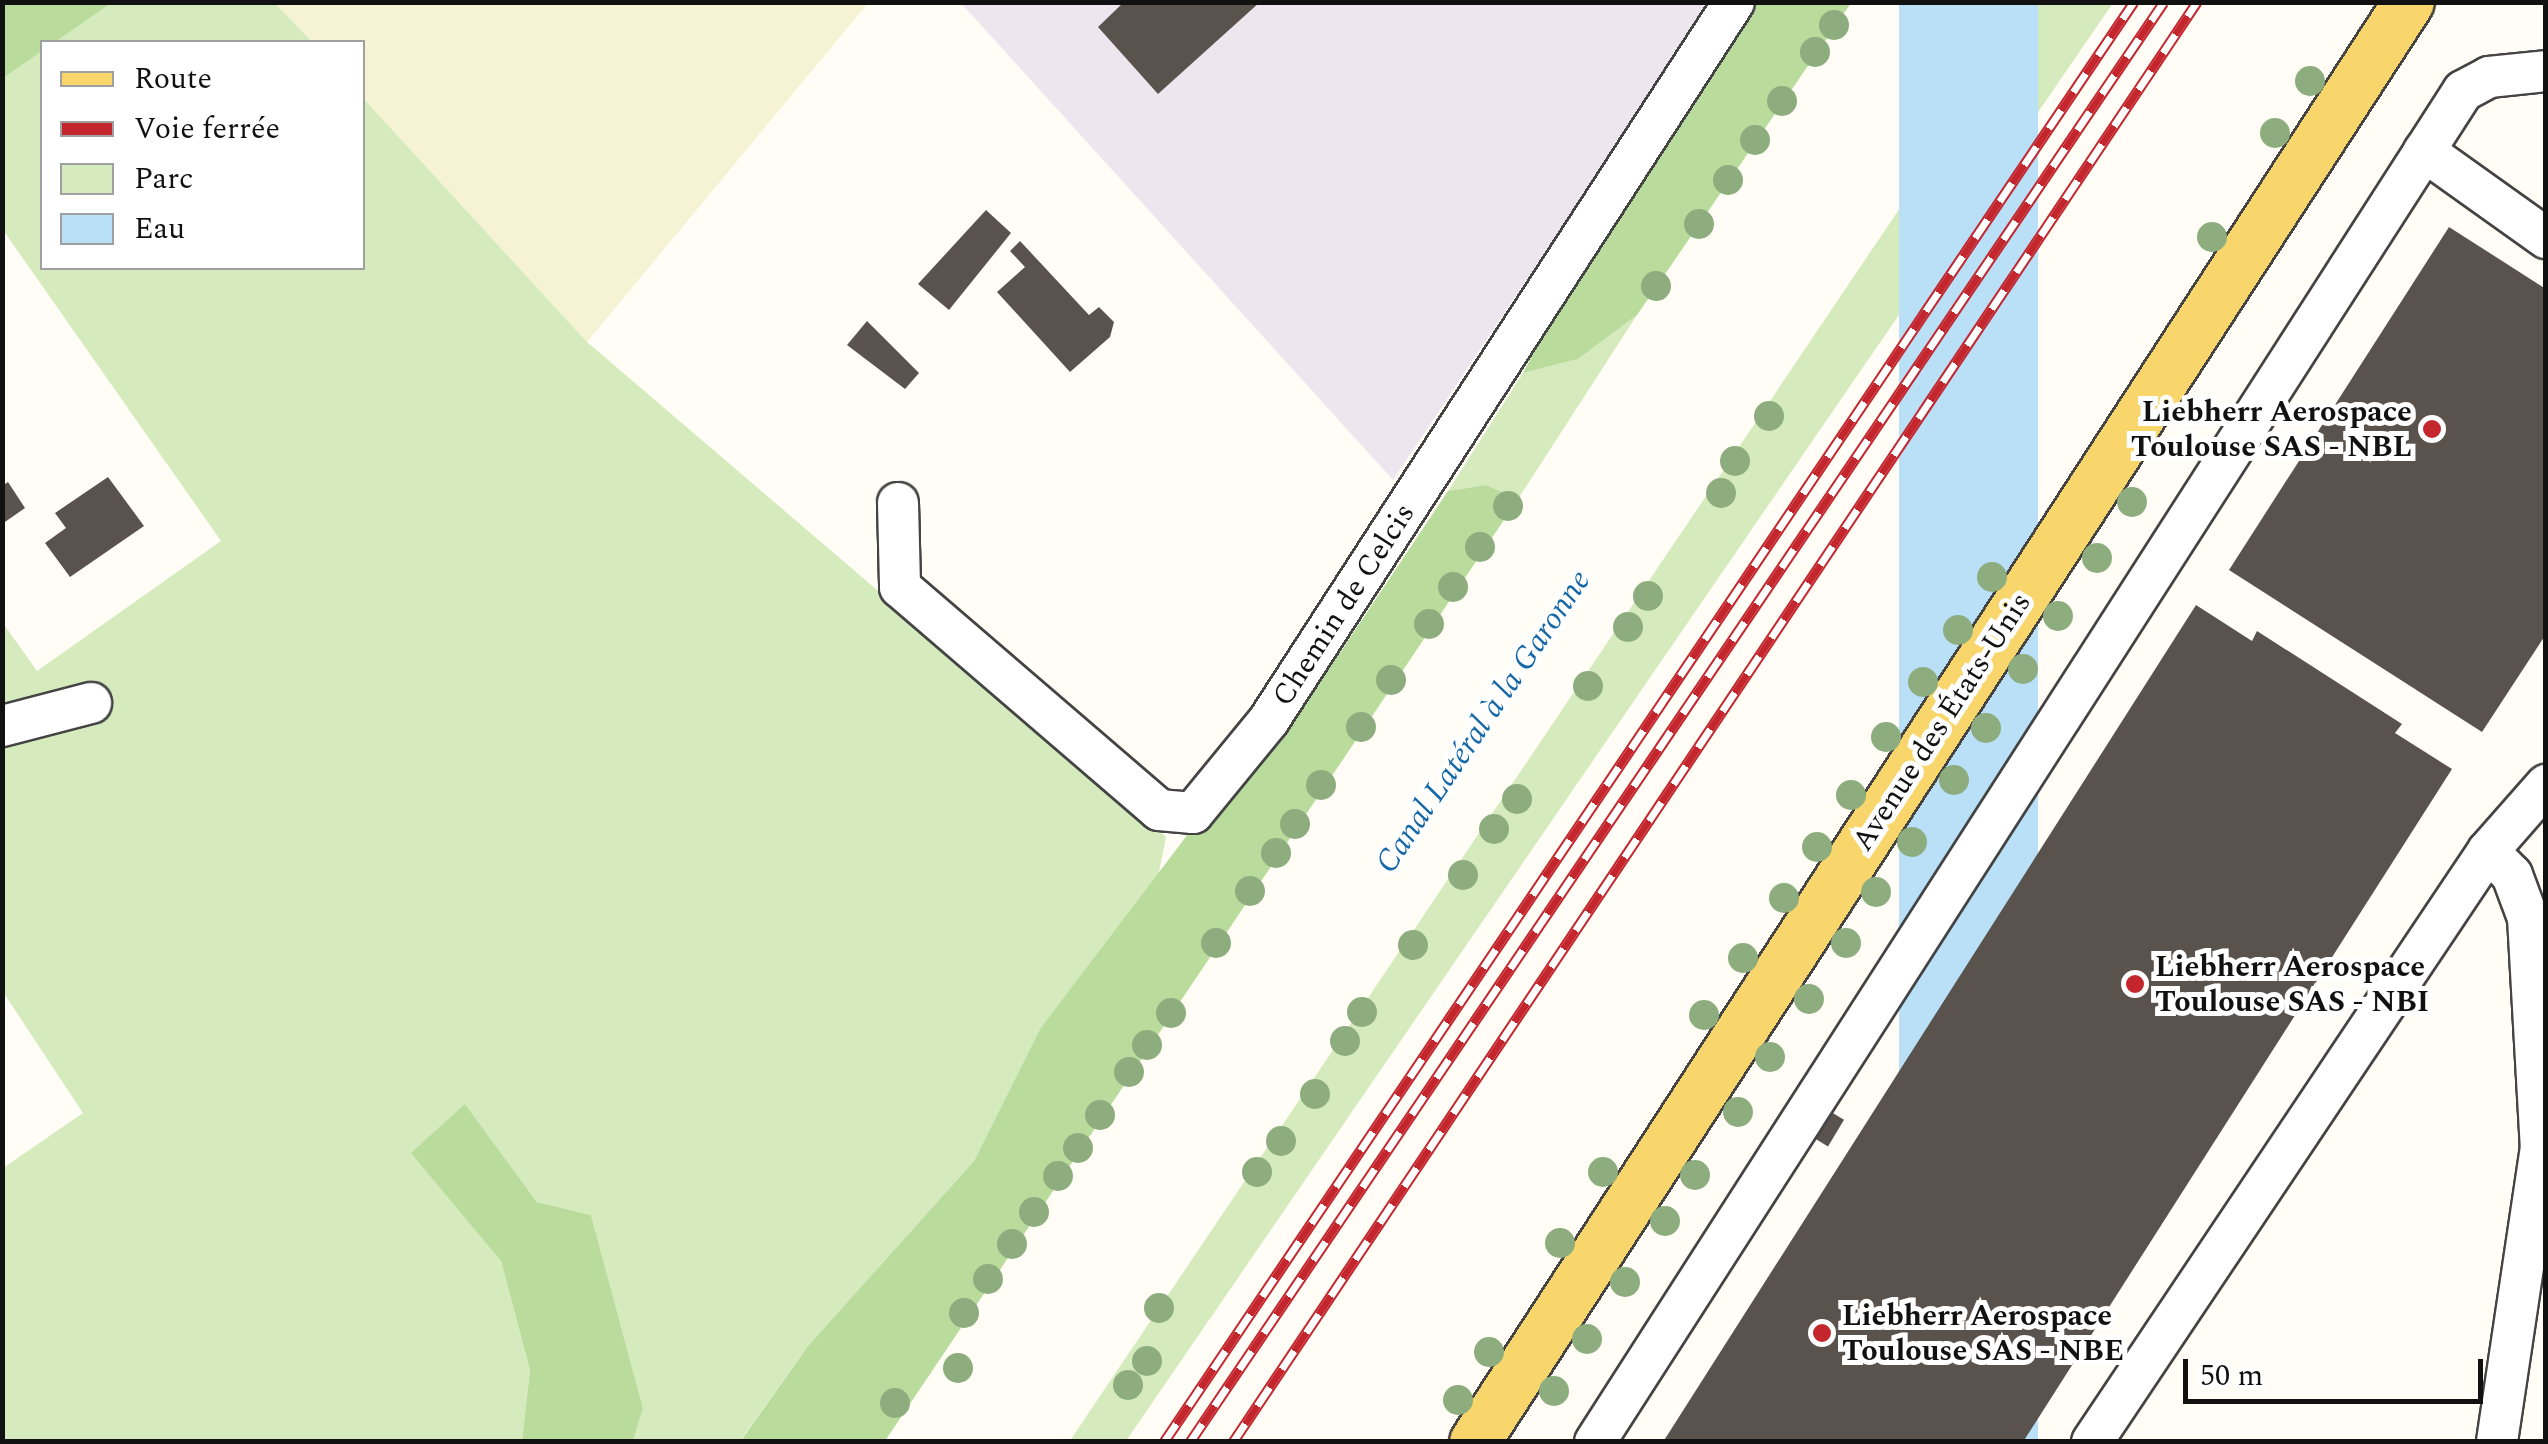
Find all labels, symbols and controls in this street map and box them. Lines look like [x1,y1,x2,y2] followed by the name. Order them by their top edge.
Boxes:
[40,40,365,270] legend
[134,56,212,102] text: Route
[134,106,280,152] text: Voie ferrée
[134,156,194,202] text: Parc
[134,206,185,252] text: Eau
[2131,394,2412,464] place label: Liebherr Aerospace Toulouse SAS - NBL
[2421,418,2443,440] marker: Liebherr Aerospace Toulouse SAS - NBL
[1265,497,1423,713] street label: Chemin de Celcis
[1368,563,1600,881] water label: Canal Latéral à la Garonne
[1845,586,2039,858] street label: Avenue des États-Unis
[2155,949,2429,1020] place label: Liebherr Aerospace Toulouse SAS - NBI
[2124,973,2146,995] marker: Liebherr Aerospace Toulouse SAS - NBI
[1842,1298,2124,1368] place label: Liebherr Aerospace Toulouse SAS - NBE
[1811,1322,1833,1344] marker: Liebherr Aerospace Toulouse SAS - NBE
[2188,1339,2488,1401] scale bar
[2200,1353,2263,1399] text: 50 m

